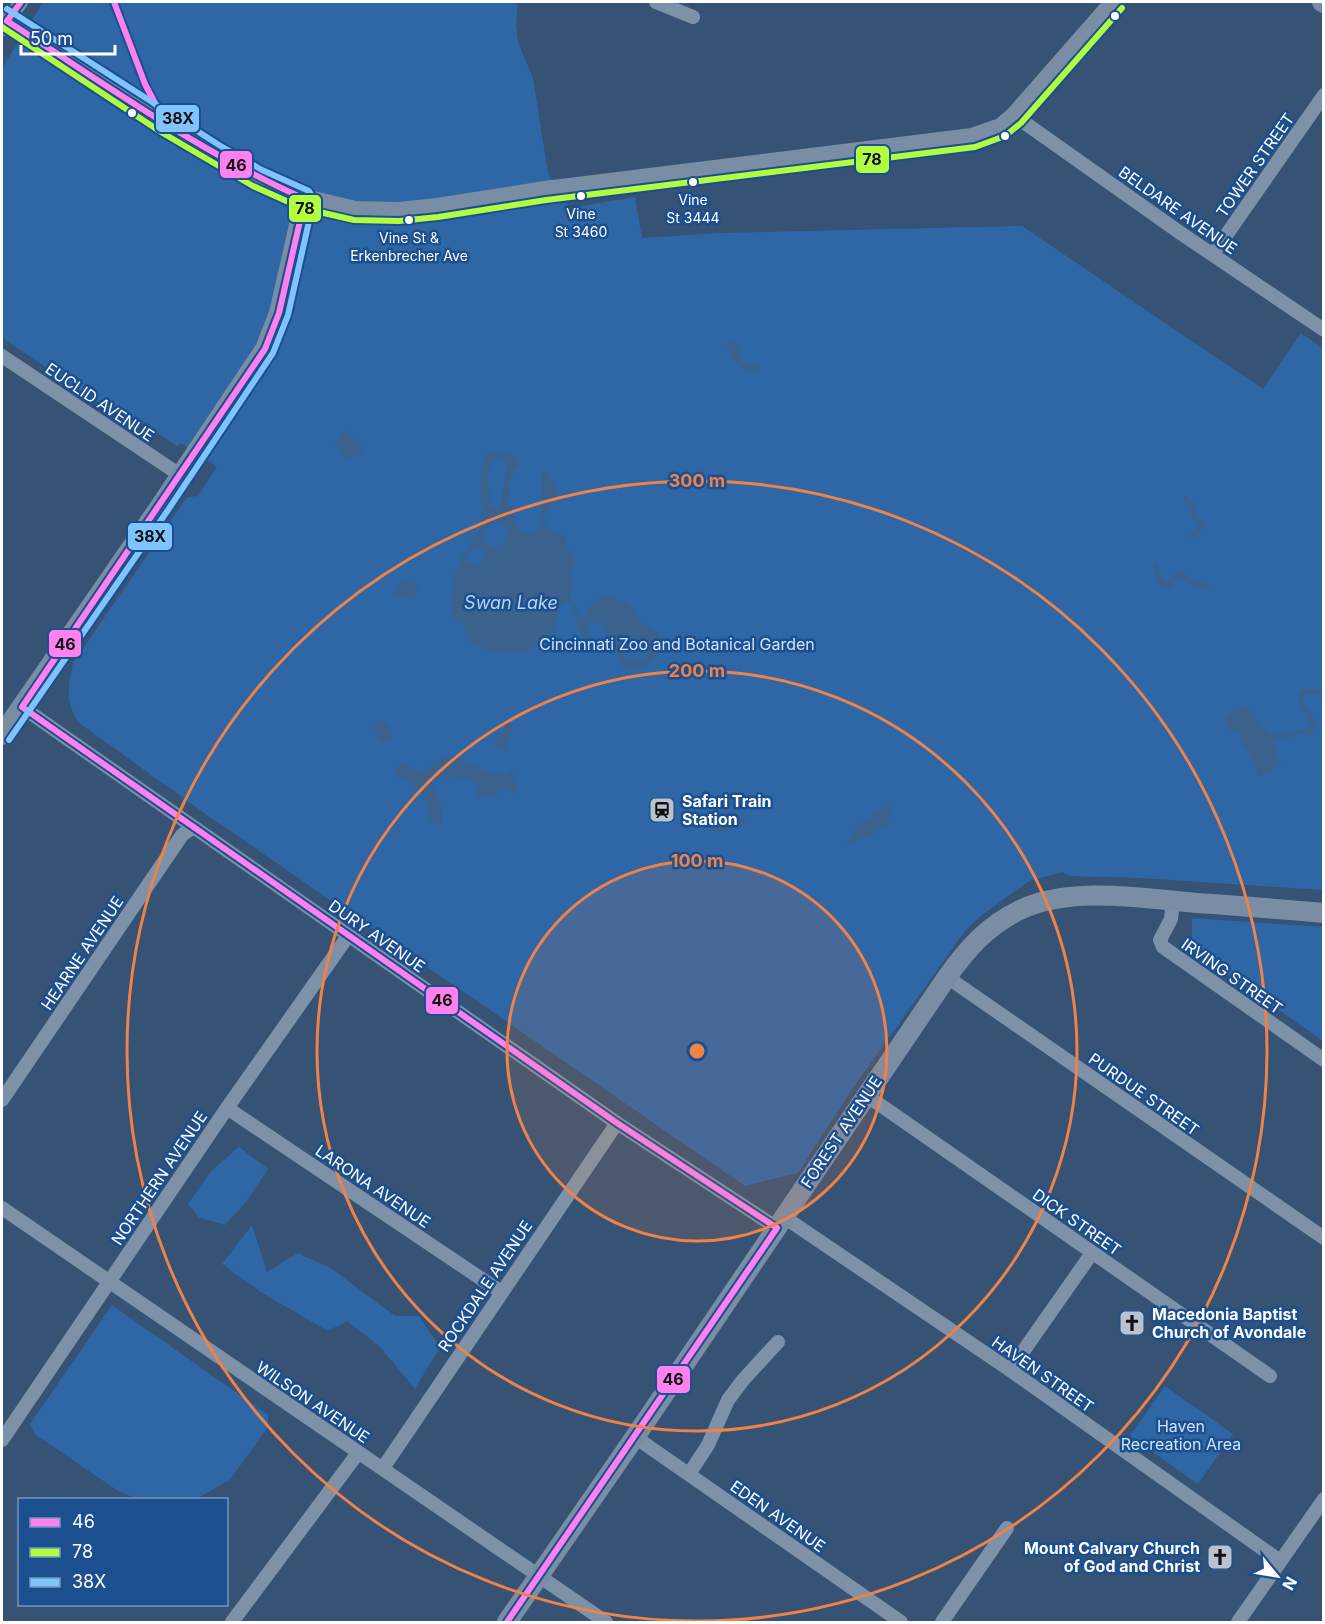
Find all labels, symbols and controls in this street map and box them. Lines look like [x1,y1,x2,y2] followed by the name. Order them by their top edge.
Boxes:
[1109,10,1121,22] unlabelled marker
[21,18,116,56] scale bar
[30,28,73,49] text: 50 m
[155,104,200,133] line badge: 38X
[126,107,138,119] unlabelled marker
[162,108,194,128] text: 38X
[1212,109,1298,221] street label: TOWER STREET
[999,130,1011,142] unlabelled marker
[855,145,890,174] line badge: 78
[862,149,882,169] text: 78
[219,150,253,179] line badge: 46
[225,155,247,175] text: 46
[1115,162,1241,258] street label: BELDARE AVENUE
[687,176,699,188] marker: Vine St 3444
[575,190,587,202] marker: Vine St 3460
[666,191,720,226] place label: Vine St 3444
[288,194,322,223] line badge: 78
[295,198,315,218] text: 78
[555,205,607,240] place label: Vine St 3460
[403,214,415,226] marker: Vine St & Erkenbrecher Ave
[350,229,468,264] place label: Vine St & Erkenbrecher Ave
[42,358,158,446] street label: EUCLID AVENUE
[669,470,725,491] text: 300 m
[127,522,173,551] line badge: 38X
[134,526,166,546] text: 38X
[464,592,558,613] water label: Swan Lake
[48,629,82,658] line badge: 46
[54,634,76,654] text: 46
[539,634,815,654] park label: Cincinnati Zoo and Botanical Garden
[669,660,725,681] text: 200 m
[682,791,772,829] place label: Safari Train Station
[647,795,677,825] station icon: Safari Train Station
[671,850,723,871] text: 100 m
[36,892,128,1014] street label: HEARNE AVENUE
[325,895,429,977] street label: DURY AVENUE
[1178,934,1286,1018] street label: IRVING STREET
[425,986,459,1015] line badge: 46
[431,990,453,1010] text: 46
[687,1041,707,1061] centre of rings
[1085,1048,1203,1140] street label: PURDUE STREET
[796,1072,886,1192] street label: FOREST AVENUE
[107,1107,211,1249] street label: NORTHERN AVENUE
[312,1140,434,1232] street label: LARONA AVENUE
[1029,1184,1125,1260] street label: DICK STREET
[434,1216,536,1356] street label: ROCKDALE AVENUE
[1152,1304,1306,1342] place label: Macedonia Baptist Church of Avondale
[1117,1308,1147,1338] church icon: Macedonia Baptist Church of Avondale
[988,1332,1098,1416] street label: HAVEN STREET
[253,1357,373,1447] street label: WILSON AVENUE
[656,1365,691,1394] line badge: 46
[662,1369,684,1389] text: 46
[1121,1416,1241,1454] park label: Haven Recreation Area
[727,1476,829,1556] street label: EDEN AVENUE
[18,1498,228,1606] legend
[72,1511,95,1532] text: 46
[1024,1538,1200,1576] place label: Mount Calvary Church of God and Christ
[72,1541,93,1562] text: 78
[1205,1542,1235,1572] church icon: Mount Calvary Church of God and Christ
[1247,1546,1307,1606] north arrow
[72,1571,106,1592] text: 38X
[1278,1573,1302,1594] text: N

